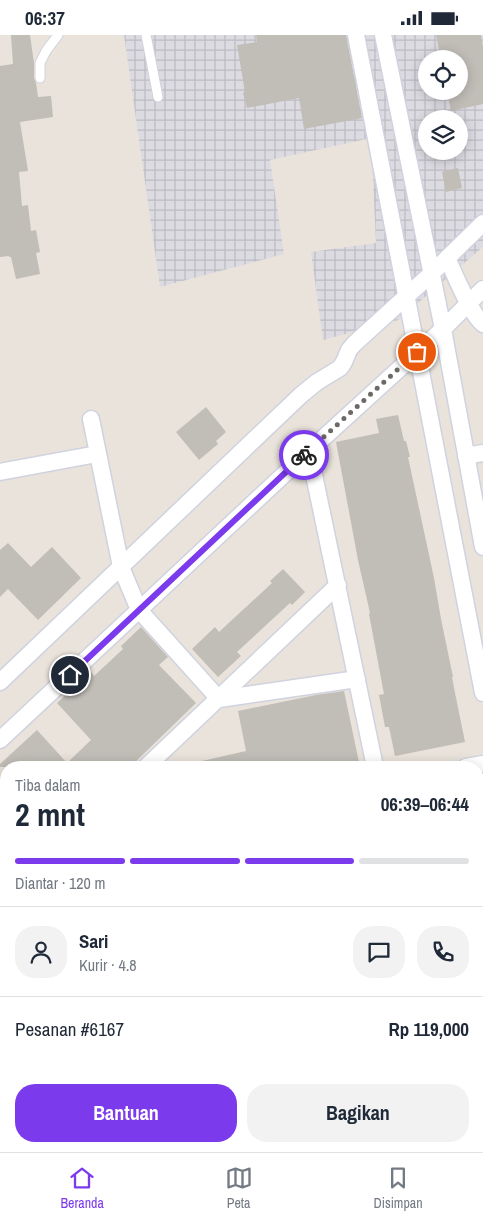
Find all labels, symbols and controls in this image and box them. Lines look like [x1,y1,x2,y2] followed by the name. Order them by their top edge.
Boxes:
[25,5,65,31] text: 06:37
[418,50,468,160] map controls
[418,50,468,100] button: locate
[418,110,468,160] button: layers
[396,331,438,373] pin
[403,338,431,366] icon: bag
[279,430,329,480] courier
[290,441,318,469] icon: bike
[49,654,91,696] pin
[56,661,84,689] icon: home
[15,774,80,796] text: Tiba dalam
[381,791,469,817] text: 06:39–06:44
[15,793,85,836] text: 2 mnt
[15,872,105,894] text: Diantar · 120 m
[15,926,67,978] button: person
[353,926,405,978] button: chat
[417,926,469,978] button: phone
[79,928,108,954] text: Sari
[79,954,137,976] text: Kurir · 4.8
[15,1016,124,1042] text: Pesanan #6167
[388,1016,469,1042] text: Rp 119,000
[15,1084,237,1142] button: Bantuan
[247,1084,469,1142] button: Bagikan
[60,1164,104,1212] tab: Beranda
[225,1164,253,1212] tab: Peta
[373,1164,423,1212] tab: Disimpan

